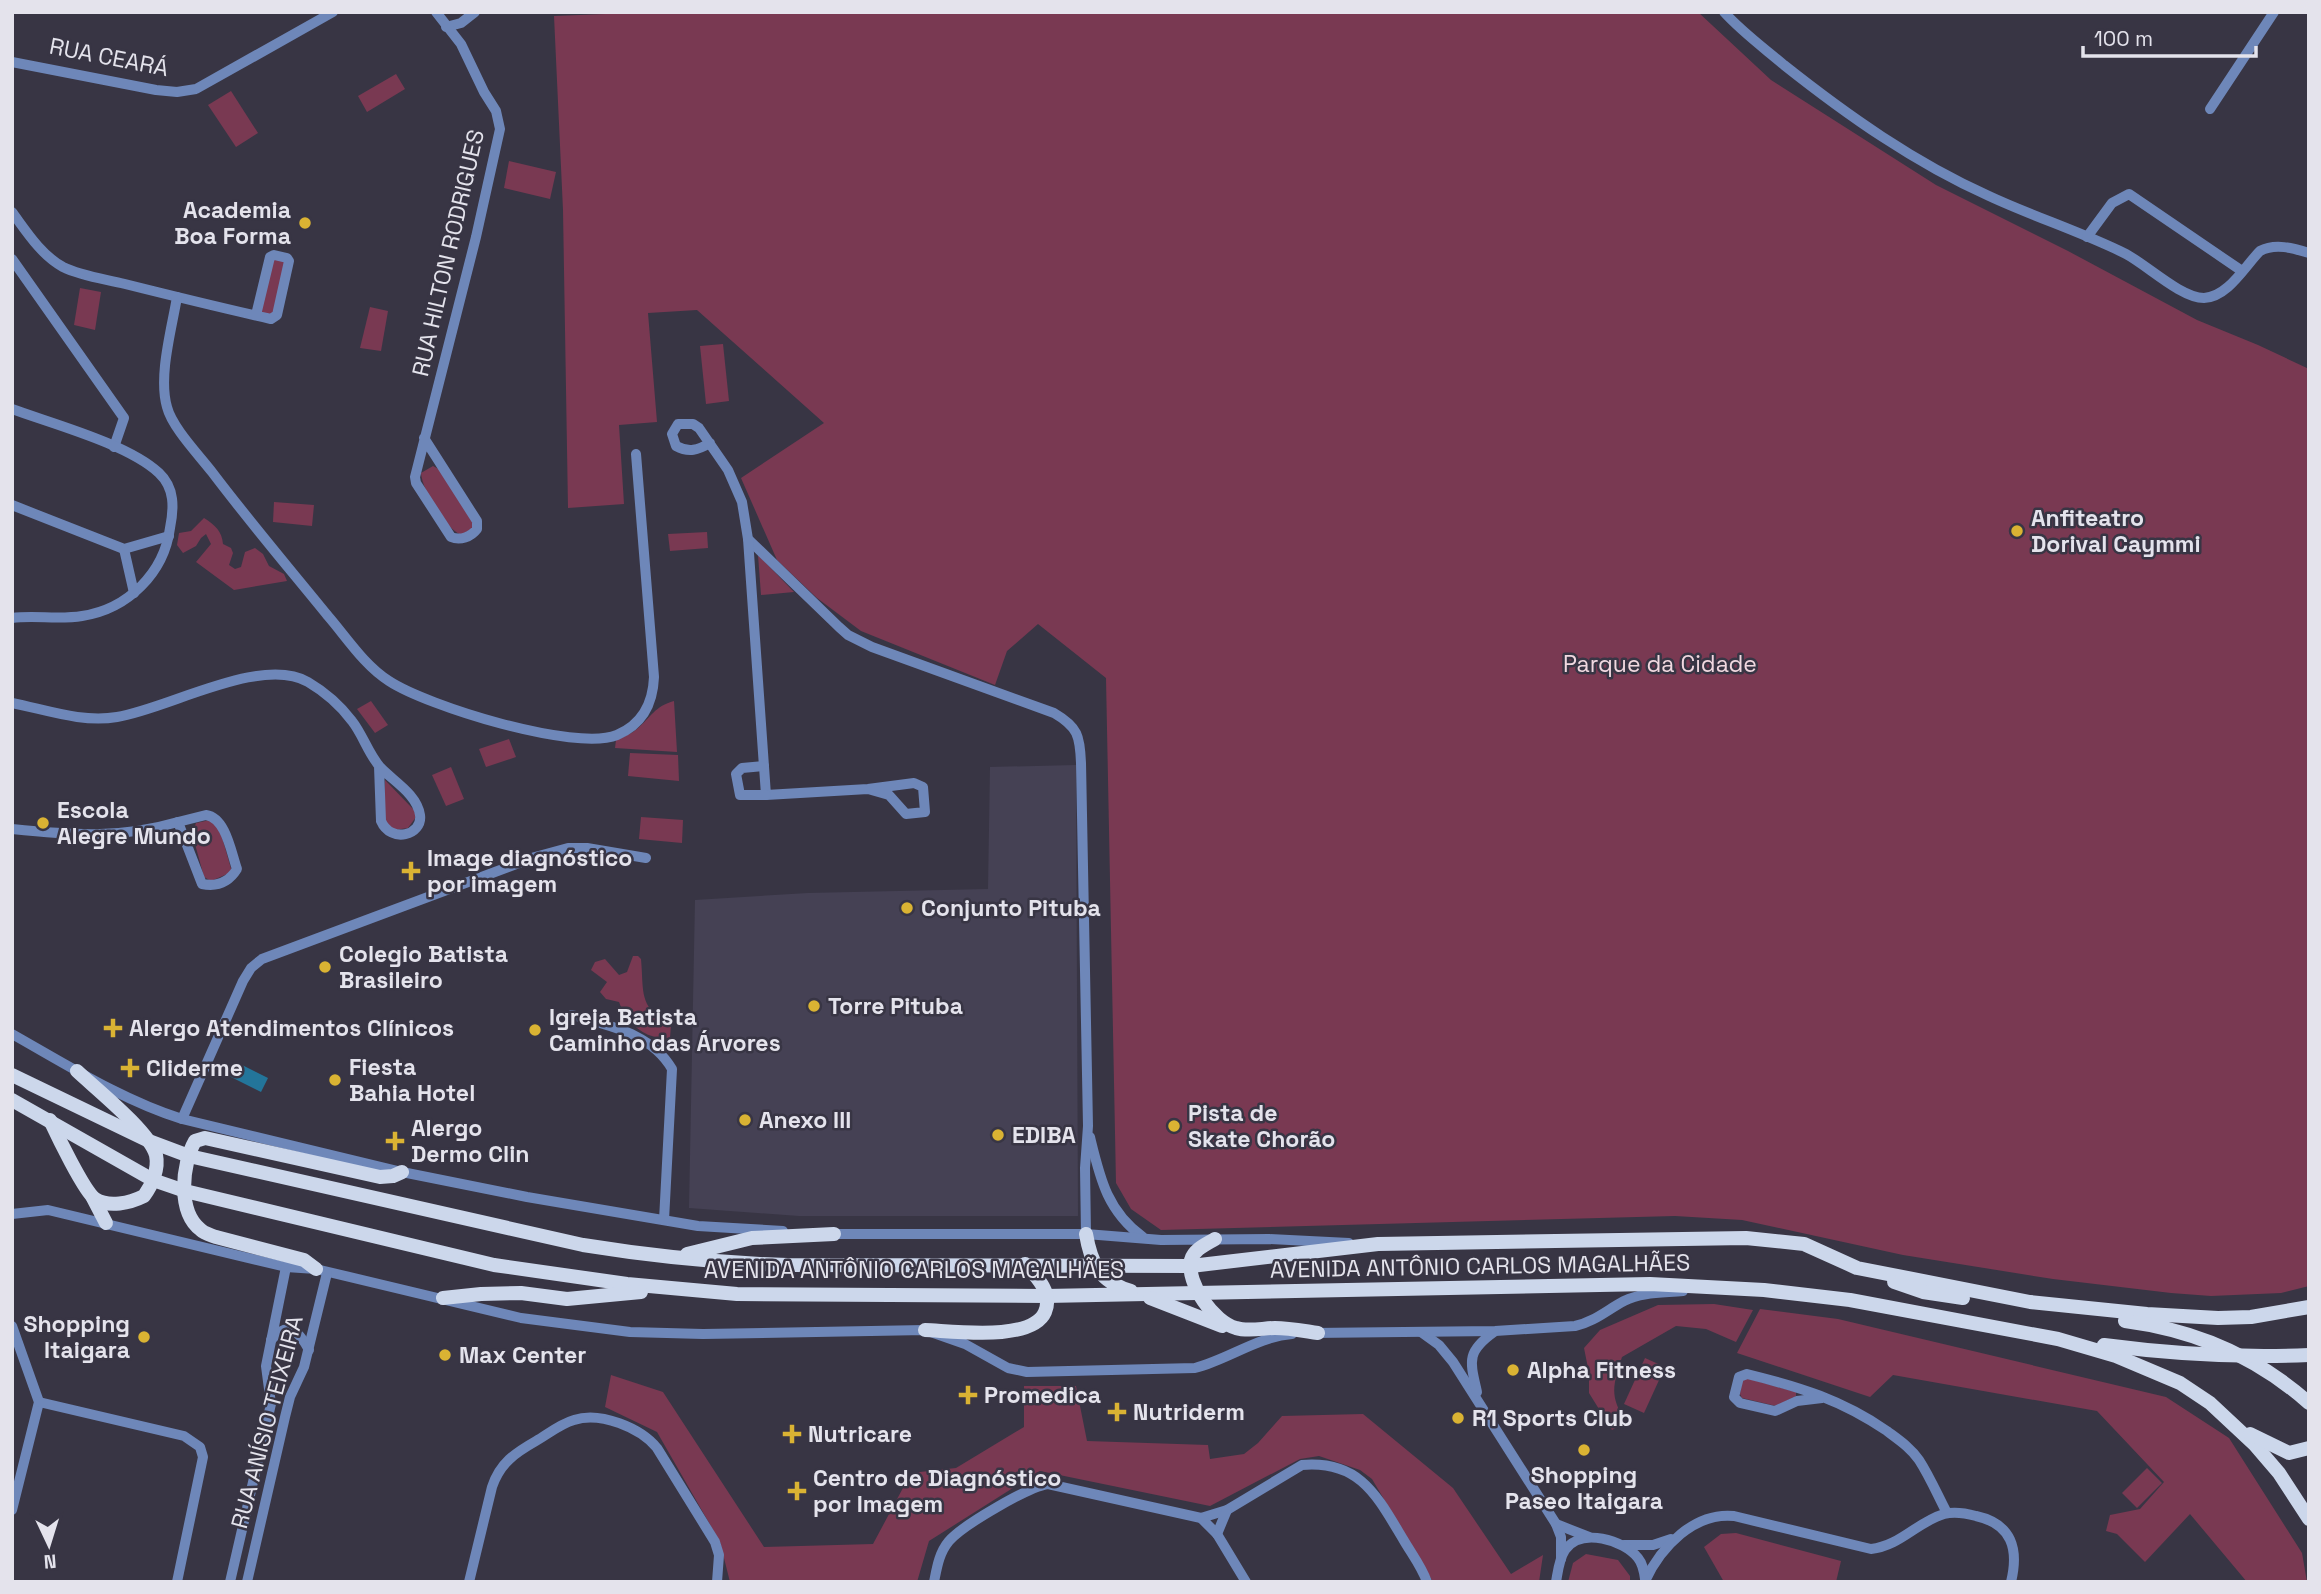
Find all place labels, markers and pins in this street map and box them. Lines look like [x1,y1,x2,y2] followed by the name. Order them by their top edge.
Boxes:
[174,195,291,251] place label: Academia Boa Forma
[297,215,313,231] marker: Academia Boa Forma
[2031,503,2201,559] place label: Anfiteatro Dorival Caymmi
[2009,523,2025,539] marker: Anfiteatro Dorival Caymmi
[57,795,211,851] place label: Escola Alegre Mundo
[35,815,51,831] marker: Escola Alegre Mundo
[427,843,632,899] place label: Image diagnóstico por imagem
[401,861,421,881] marker: Image diagnóstico por imagem
[921,893,1101,923] place label: Conjunto Pituba
[899,900,915,916] marker: Conjunto Pituba
[339,939,508,995] place label: Colegio Batista Brasileiro
[317,959,333,975] marker: Colegio Batista Brasileiro
[828,991,963,1021] place label: Torre Pituba
[806,998,822,1014] marker: Torre Pituba
[549,1002,781,1058] place label: Igreja Batista Caminho das Árvores
[129,1013,454,1043] place label: Alergo Atendimentos Clínicos
[103,1018,123,1038] marker: Alergo Atendimentos Clínicos
[527,1022,543,1038] marker: Igreja Batista Caminho das Árvores
[349,1052,475,1108] place label: Fiesta Bahia Hotel
[146,1053,243,1083] place label: Cliderme
[120,1058,140,1078] marker: Cliderme
[327,1072,343,1088] marker: Fiesta Bahia Hotel
[1188,1098,1335,1154] place label: Pista de Skate Chorão
[759,1105,851,1135] place label: Anexo III
[737,1112,753,1128] marker: Anexo III
[411,1113,529,1169] place label: Alergo Dermo Clin
[1166,1118,1182,1134] marker: Pista de Skate Chorão
[1012,1120,1076,1150] place label: EDIBA
[990,1127,1006,1143] marker: EDIBA
[385,1131,405,1151] marker: Alergo Dermo Clin
[24,1309,130,1365] place label: Shopping Itaigara
[136,1329,152,1345] marker: Shopping Itaigara
[459,1340,586,1370] place label: Max Center
[437,1347,453,1363] marker: Max Center
[1527,1355,1676,1385] place label: Alpha Fitness
[1505,1362,1521,1378] marker: Alpha Fitness
[984,1380,1101,1410] place label: Promedica
[958,1385,978,1405] marker: Promedica
[1133,1397,1245,1427] place label: Nutriderm
[1107,1402,1127,1422] marker: Nutriderm
[1472,1403,1633,1433] place label: R1 Sports Club
[1450,1410,1466,1426] marker: R1 Sports Club
[808,1419,912,1449] place label: Nutricare
[782,1424,802,1444] marker: Nutricare
[1576,1442,1592,1458] marker: Shopping Paseo Itaigara
[1505,1460,1663,1516] place label: Shopping Paseo Itaigara
[813,1463,1061,1519] place label: Centro de Diagnóstico por Imagem
[787,1481,807,1501] marker: Centro de Diagnóstico por Imagem

